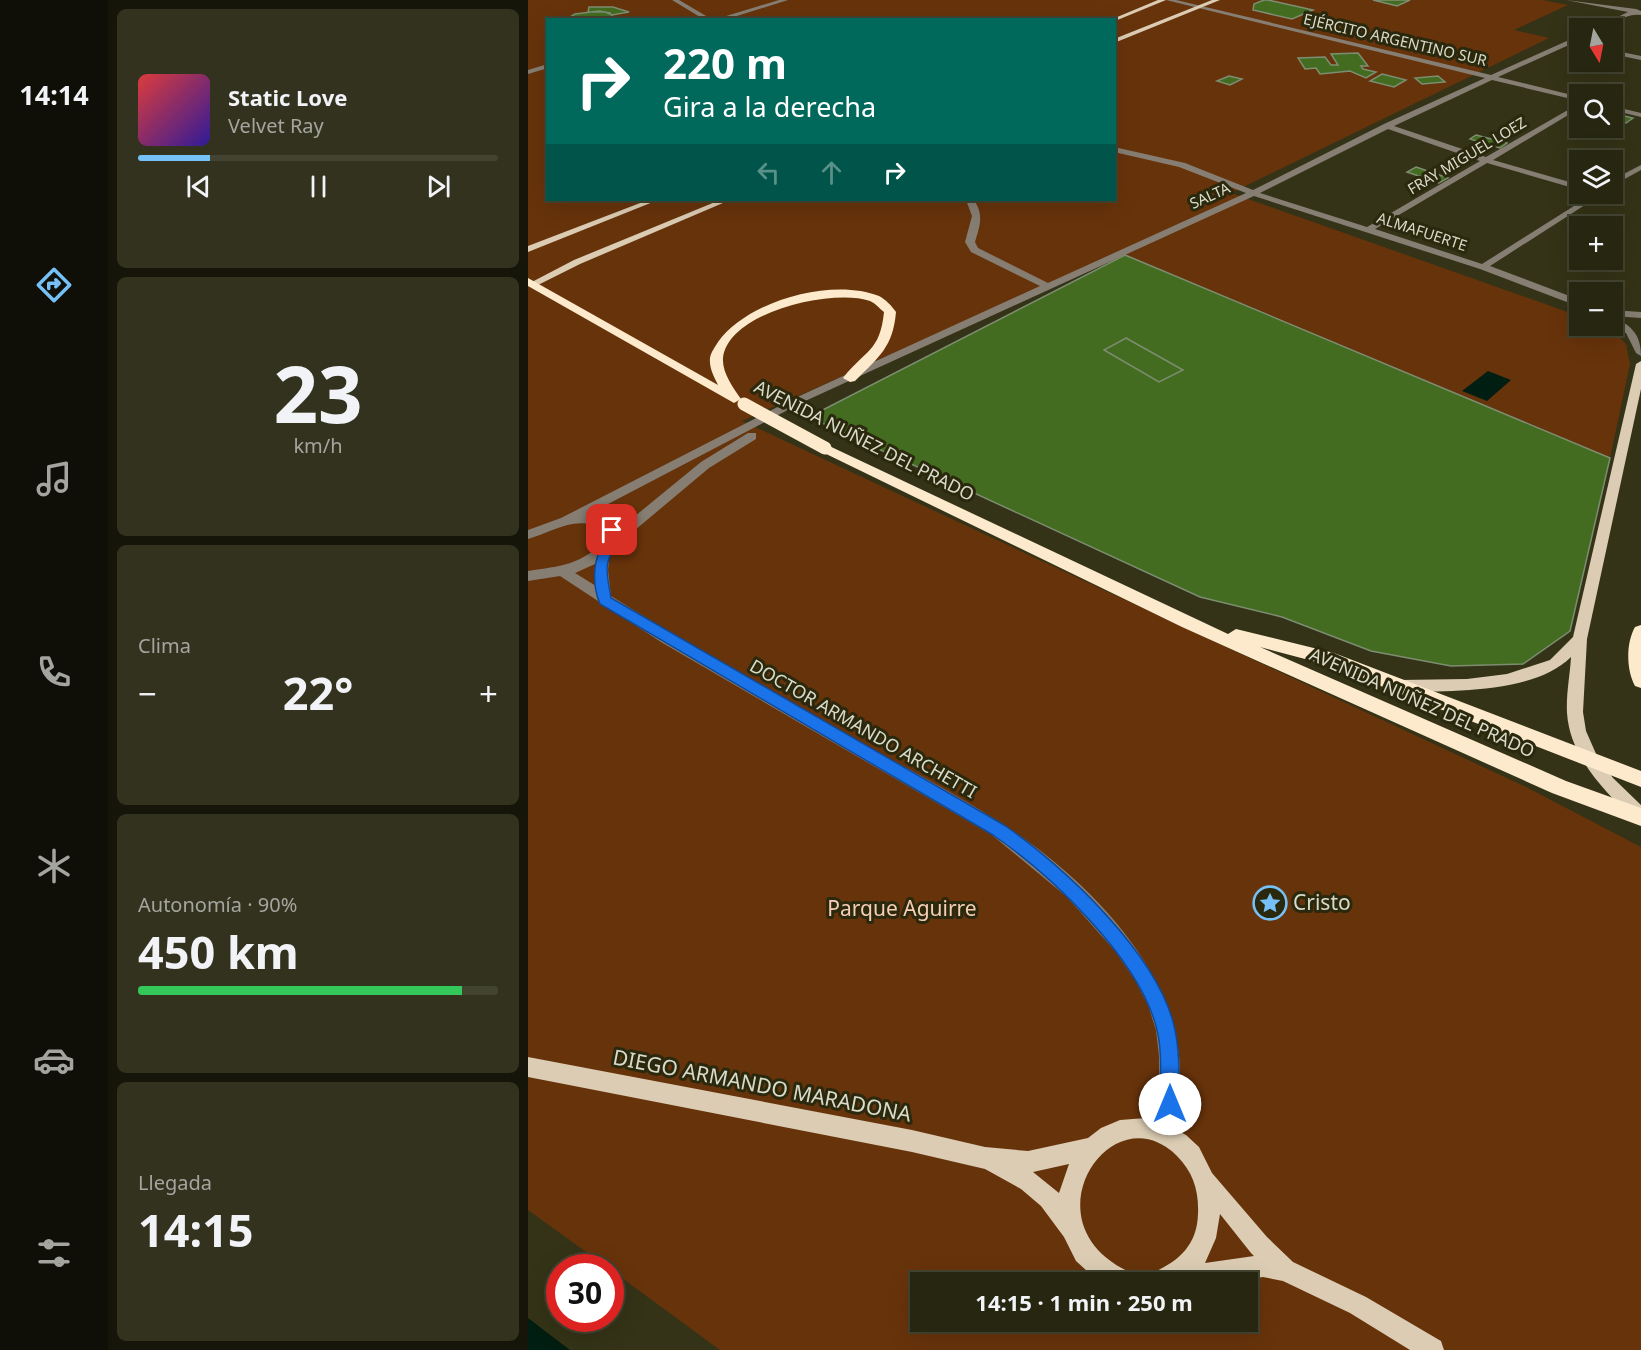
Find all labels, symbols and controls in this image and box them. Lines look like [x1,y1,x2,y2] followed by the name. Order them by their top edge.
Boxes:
[1301,8,1490,70] street label: EJÉRCITO ARGENTINO SUR
[1569,18,1623,72] north arrow
[1569,18,1623,336] map controls
[663,34,787,91] text: 220 m
[564,42,642,120] icon: right
[19,76,89,113] text: 14:14
[228,82,347,112] text: Static Love
[1569,84,1623,138] button: search
[663,88,876,125] text: Gira a la derecha
[228,112,324,139] text: Velvet Ray
[1403,112,1530,198] street label: FRAY MIGUEL LOEZ
[1569,150,1623,204] button: layers
[752,156,785,189] icon: left
[815,156,848,189] icon: ahead
[878,156,911,189] icon: right
[182,170,215,203] icon: previous
[302,170,335,203] icon: pause
[422,170,455,203] icon: next
[1186,177,1233,213] street label: SALTA
[1375,207,1470,255] street label: ALMAFUERTE
[1569,216,1623,270] button: +
[33,264,75,306] icon: directions
[1569,282,1623,336] button: −
[273,340,363,446] text: 23
[750,374,979,506] street label: AVENIDA NUÑEZ DEL PRADO
[293,432,343,459] text: km/h
[33,458,75,500] icon: music
[586,504,637,555] pin
[595,513,628,546] icon: arrive
[138,632,191,659] text: Clima
[1306,642,1539,763] street label: AVENIDA NUÑEZ DEL PRADO
[33,651,75,693] icon: phone
[746,653,981,803] street label: DOCTOR ARMANDO ARCHETTI
[283,662,353,723] text: 22°
[138,671,157,716] text: −
[479,671,498,716] text: +
[33,845,75,887] icon: climate
[1252,885,1288,921] place icon: Cristo
[1293,888,1351,916] place label: Cristo
[138,891,297,918] text: Autonomía · 90%
[827,894,977,922] park label: Parque Aguirre
[138,921,299,982] text: 450 km
[33,1039,75,1081] icon: car
[611,1042,914,1128] street label: DIEGO ARMANDO MARADONA
[1138,1072,1202,1136] position arrow
[138,1169,212,1196] text: Llegada
[138,1199,254,1260] text: 14:15
[33,1232,75,1274] icon: filters
[546,1254,624,1332] speed limit sign: 30
[975,1287,1193,1317] text: 14:15 · 1 min · 250 m

